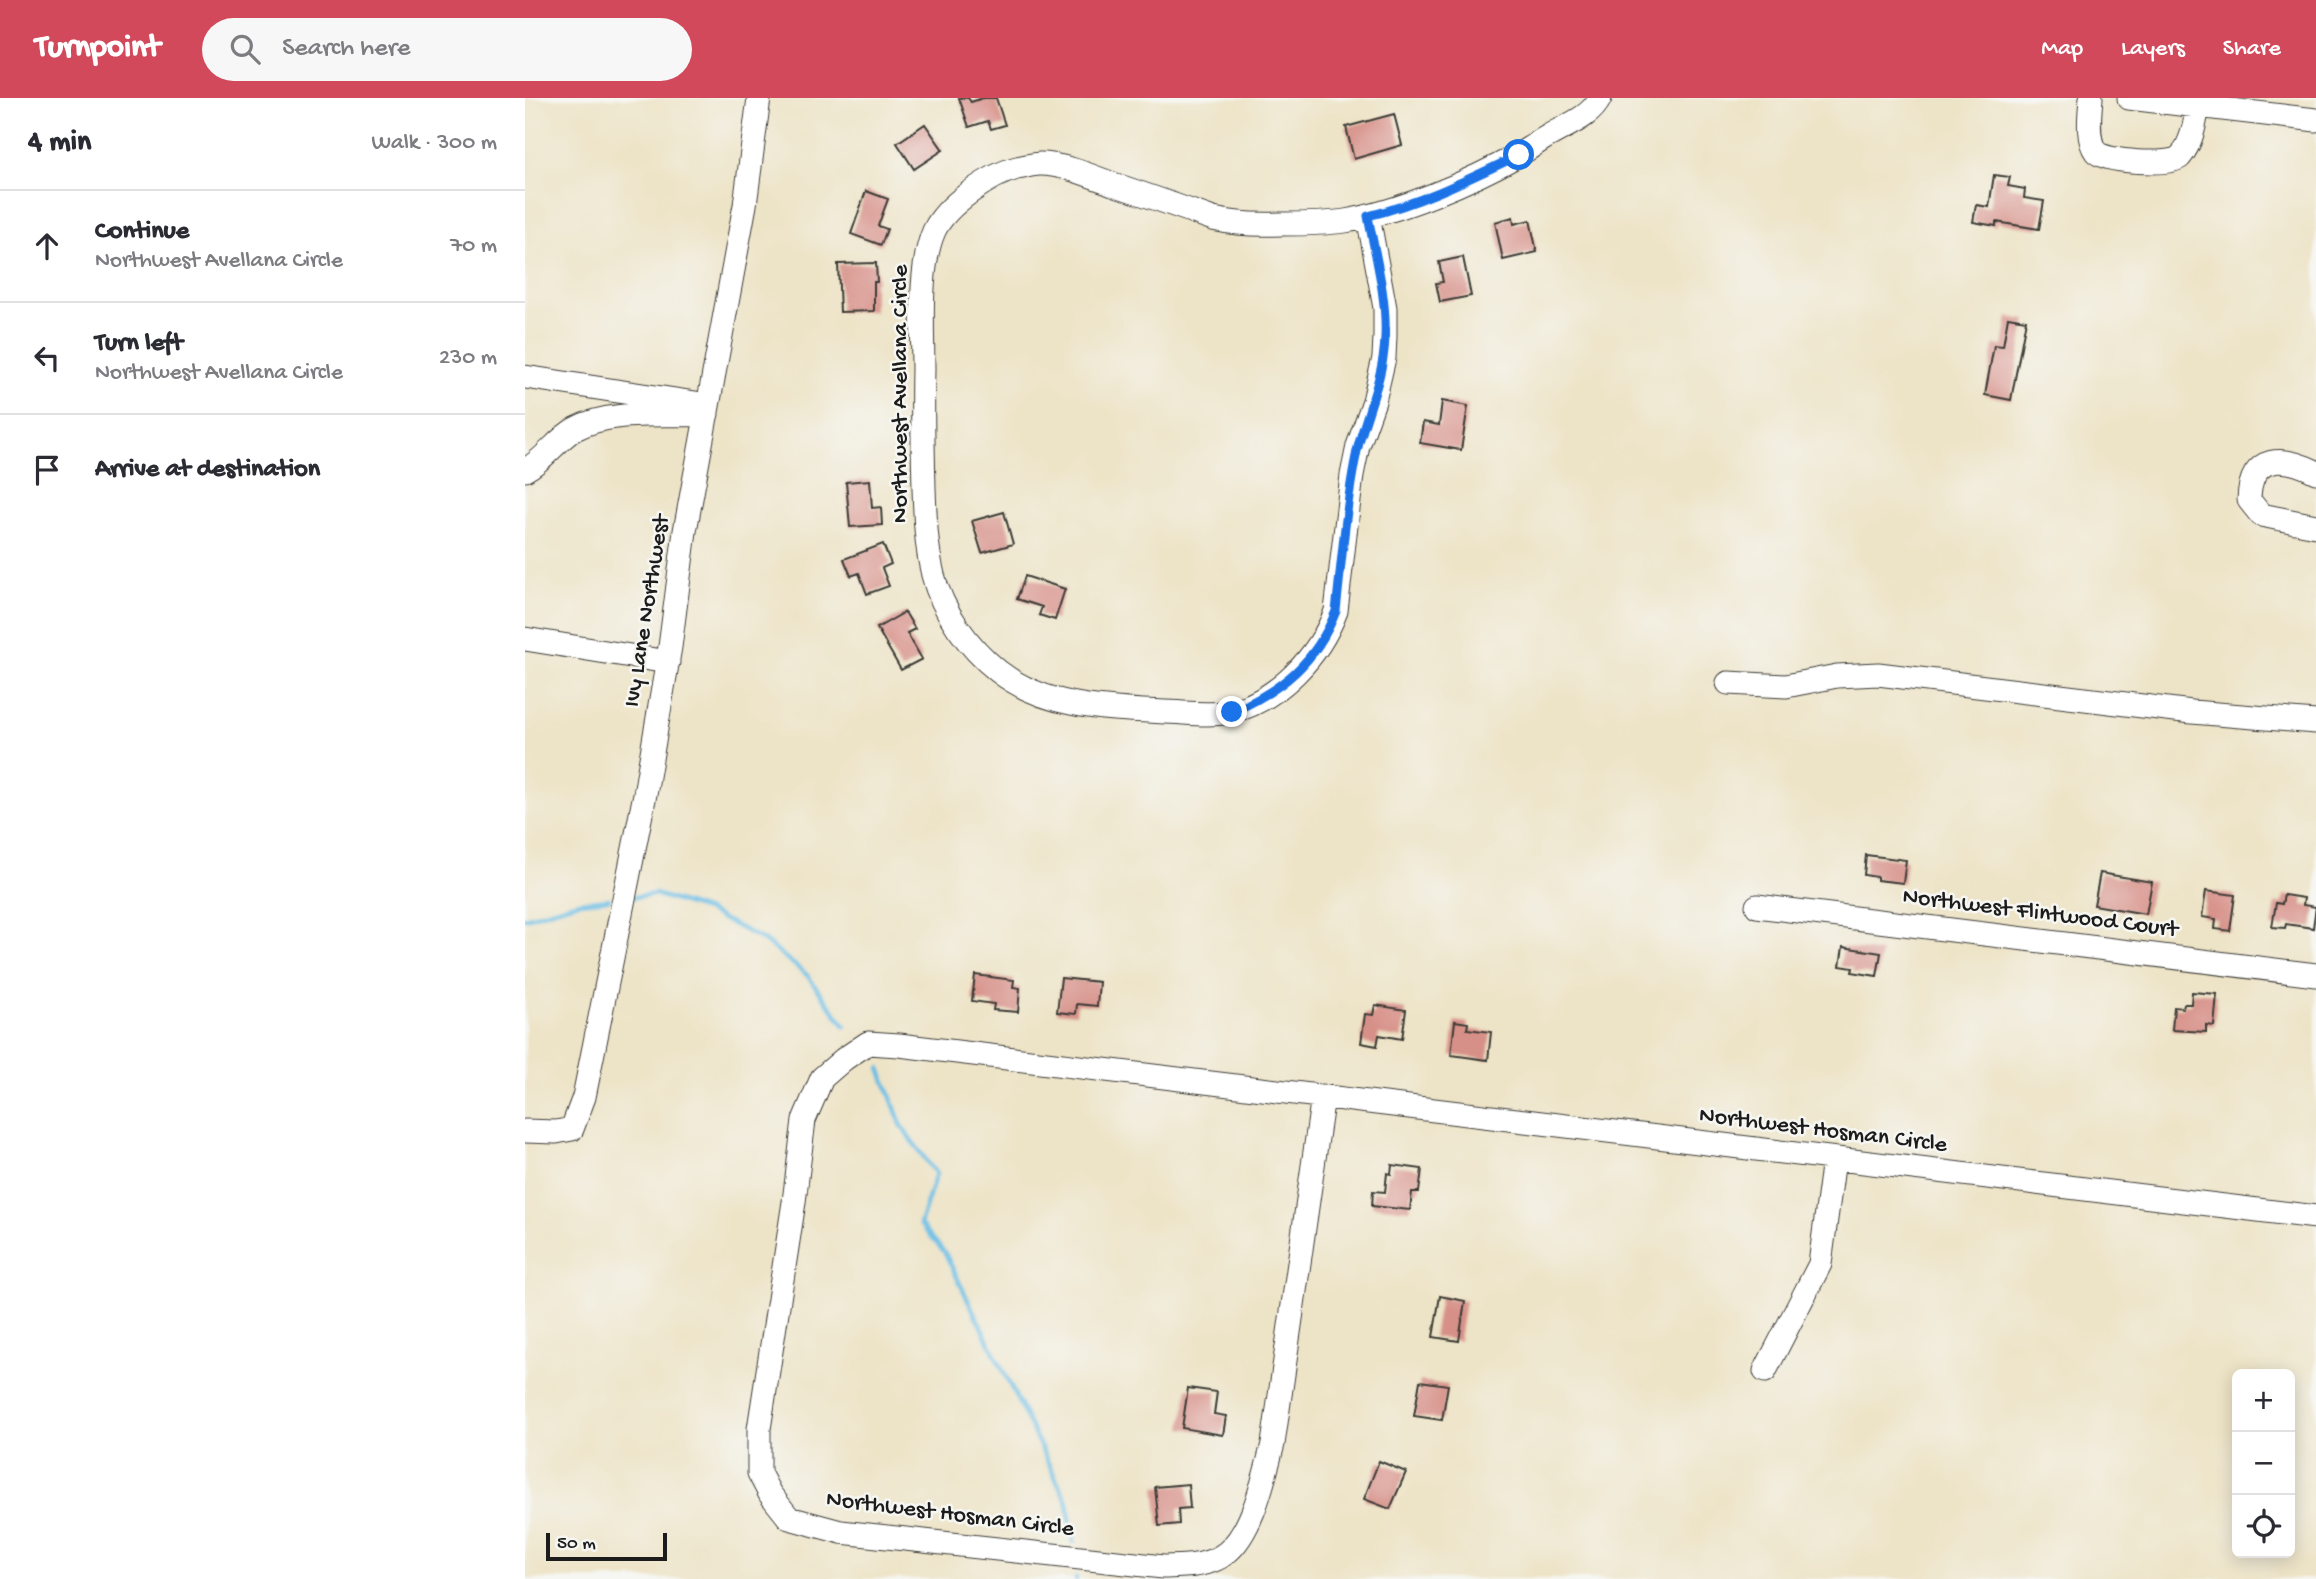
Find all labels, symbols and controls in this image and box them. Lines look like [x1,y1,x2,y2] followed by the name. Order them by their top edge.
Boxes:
[202,18,692,81] search box
[35,30,160,68] text: Turnpoint
[226,30,264,68] icon: search
[282,34,410,65] text: Search here
[2041,35,2083,64] text: Map
[2121,35,2185,64] text: Layers
[2223,35,2281,64] text: Share
[28,126,91,161] text: 4 min
[371,130,497,157] text: Walk · 300 m
[1503,139,1534,170] route start
[95,217,189,248] text: Continue
[28,227,66,265] icon: ahead
[450,233,497,260] text: 70 m
[95,248,343,275] text: Northwest Avellana Circle
[887,264,916,523] street label: Northwest Avellana Circle
[95,329,183,360] text: Turn left
[28,339,66,377] icon: left
[439,345,497,372] text: 230 m
[95,360,343,387] text: Northwest Avellana Circle
[28,451,66,489] icon: arrive
[95,455,320,486] text: Arrive at destination
[618,511,678,709] street label: Ivy Lane Northwest
[1216,696,1247,727] route end
[1901,883,2181,946] street label: Northwest Flintwood Court
[1697,1101,1949,1161] street label: Northwest Hosman Circle
[2232,1369,2295,1558] map controls
[2232,1369,2295,1432] button: +
[2232,1432,2295,1495] button: −
[824,1485,1076,1545] street label: Northwest Hosman Circle
[2232,1495,2295,1558] button: locate
[546,1530,667,1562] scale bar
[557,1533,596,1556] text: 50 m

